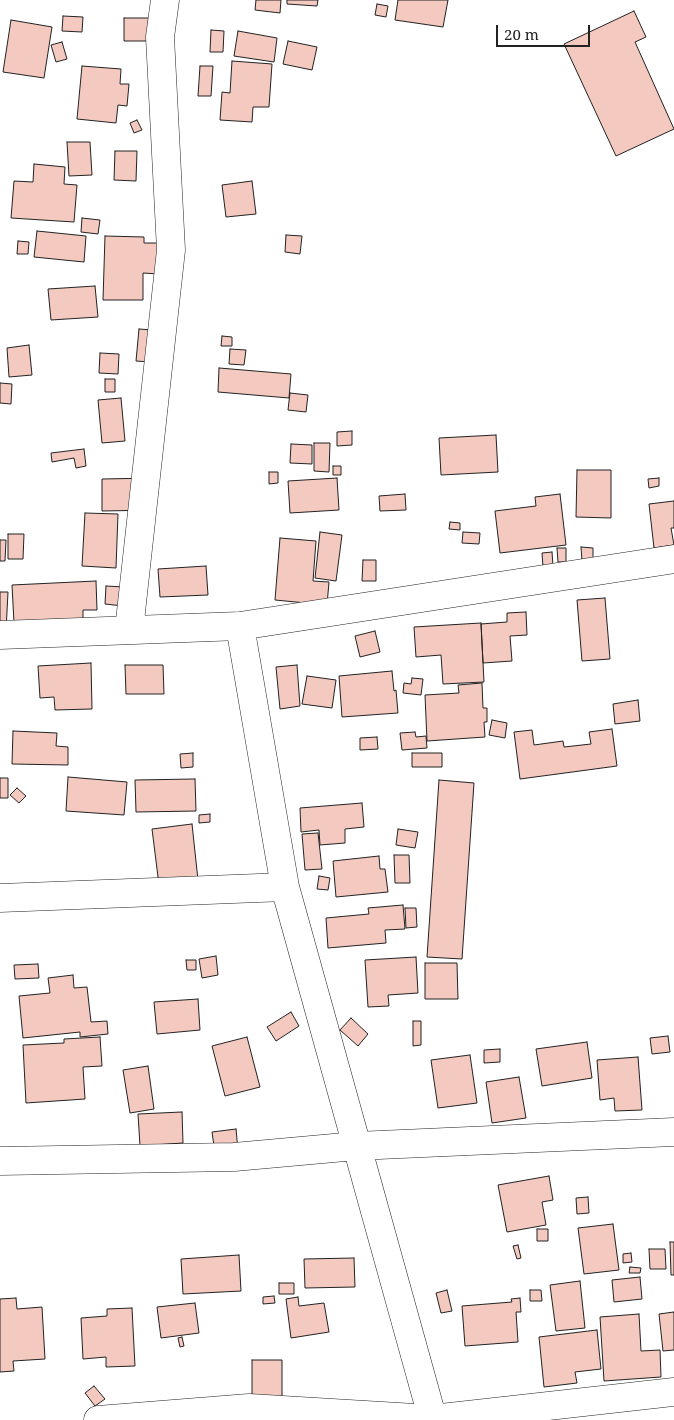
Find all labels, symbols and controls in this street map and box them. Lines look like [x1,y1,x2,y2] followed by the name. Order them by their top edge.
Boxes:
[499,15,593,47] scale bar
[504,24,539,44] text: 20 m

